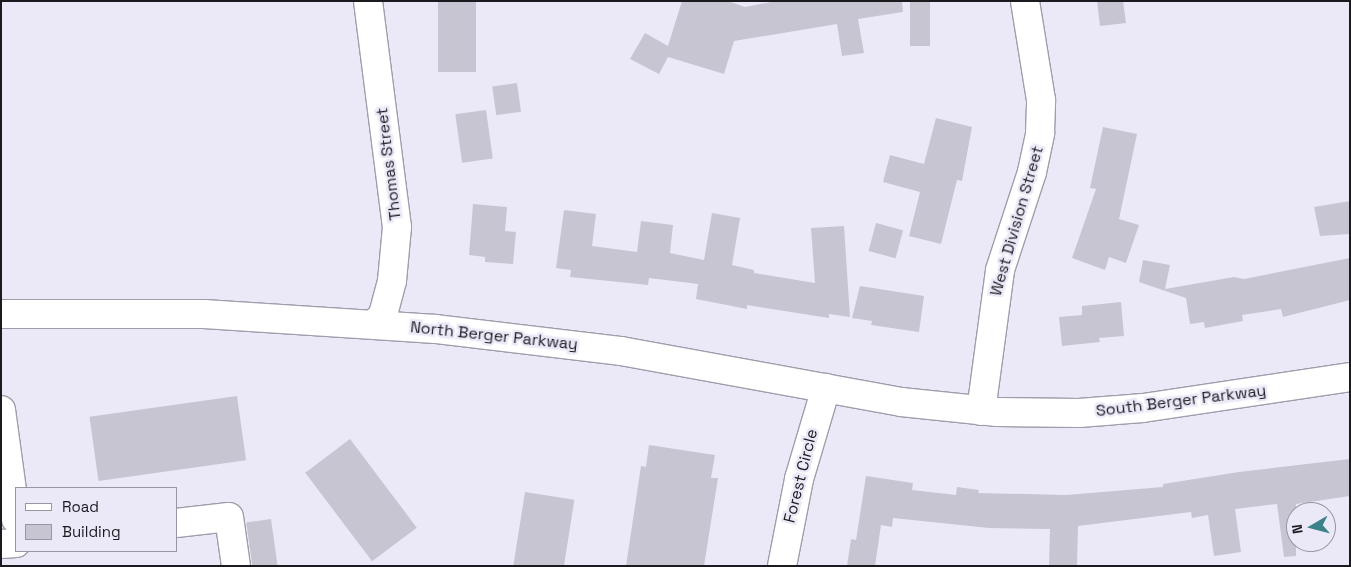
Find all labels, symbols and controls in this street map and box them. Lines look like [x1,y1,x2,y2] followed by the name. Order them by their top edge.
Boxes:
[373,107,405,221] street label: Thomas Street
[986,144,1048,298] street label: West Division Street
[409,318,579,354] street label: North Berger Parkway
[1095,381,1267,421] street label: South Berger Parkway
[780,427,822,525] street label: Forest Circle
[15,487,178,552] legend
[62,497,99,516] text: Road
[1286,502,1336,552] north arrow
[62,522,121,541] text: Building
[1288,523,1307,535] text: N

